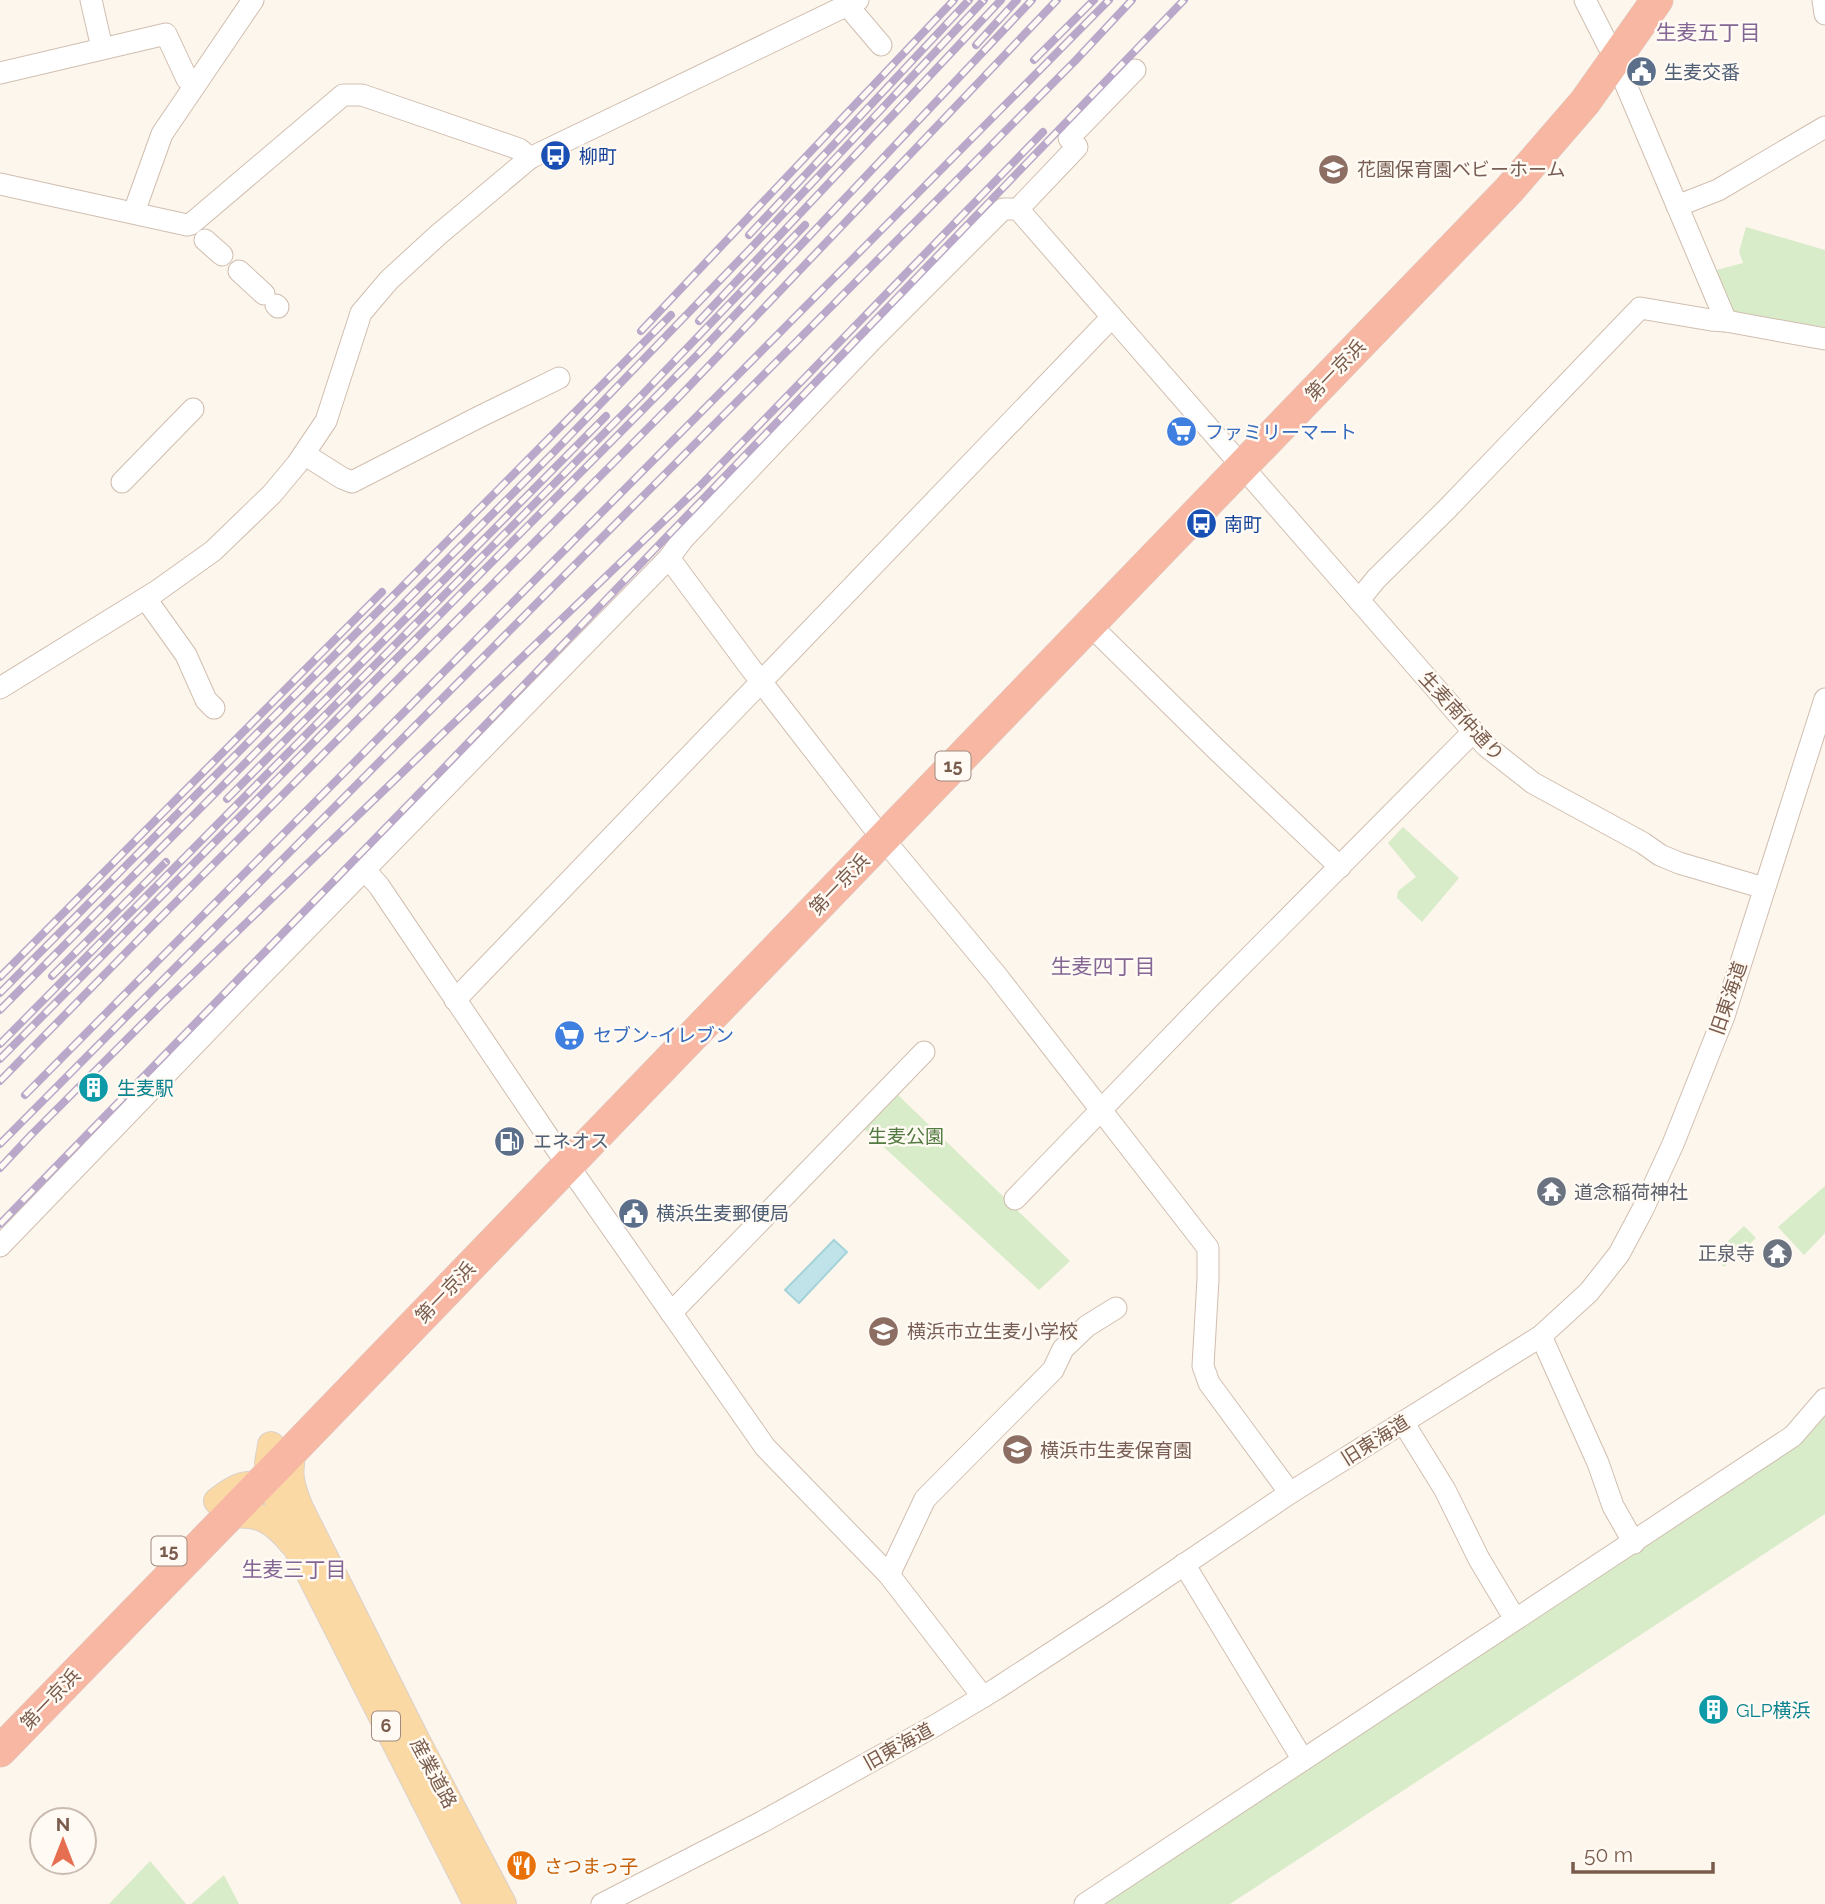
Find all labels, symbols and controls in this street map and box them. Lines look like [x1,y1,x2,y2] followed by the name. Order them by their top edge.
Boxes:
[1656,20,1761,45] district label: 生麦五丁目
[1624,55,1658,89] public building icon: 生麦交番
[1664,61,1740,83] place label: 生麦交番
[539,139,573,173] bus stop icon: 柳町
[579,145,617,167] place label: 柳町
[1317,152,1351,186] school or university icon: 花園保育園ベビーホーム
[1357,158,1565,180] place label: 花園保育園ベビーホーム
[1301,335,1369,405] street label: 第一京浜
[1165,415,1199,449] supermarket icon: ファミリーマート
[1205,421,1357,443] place label: ファミリーマート
[1184,507,1218,541] bus stop icon: 南町
[1224,513,1262,535] place label: 南町
[1415,667,1509,765] street label: 生麦南仲通り
[936,752,970,780] road number: 15
[805,849,873,919] street label: 第一京浜
[1051,954,1156,979] district label: 生麦四丁目
[1705,958,1751,1038] street label: 旧東海道
[553,1018,587,1052] supermarket icon: セブン-イレブン
[593,1024,734,1046] place label: セブン-イレブン
[77,1071,111,1105] building icon: 生麦駅
[117,1077,174,1099] place label: 生麦駅
[493,1124,527,1158] fuel station icon: エネオス
[868,1125,944,1147] park label: 生麦公園
[533,1130,609,1152] place label: エネオス
[1534,1175,1568,1209] temple icon: 道念稲荷神社
[1574,1181,1688,1203] place label: 道念稲荷神社
[616,1196,650,1230] public building icon: 横浜生麦郵便局
[656,1202,789,1224] place label: 横浜生麦郵便局
[1761,1236,1795,1270] temple icon: 正泉寺
[1698,1242,1755,1264] place label: 正泉寺
[411,1257,479,1327] street label: 第一京浜
[867,1314,901,1348] school or university icon: 横浜市立生麦小学校
[907,1320,1078,1342] place label: 横浜市立生麦小学校
[1337,1411,1413,1469] street label: 旧東海道
[1000,1433,1034,1467] school or university icon: 横浜市生麦保育園
[1040,1439,1192,1461] place label: 横浜市生麦保育園
[152,1536,186,1566] road number: 15
[242,1557,347,1582] district label: 生麦三丁目
[16,1664,84,1734] street label: 第一京浜
[1696,1693,1730,1727] building icon: GLP横浜
[1736,1699,1811,1721] place label: GLP横浜
[372,1712,400,1741] road number: 6
[859,1718,937,1774] street label: 旧東海道
[406,1734,462,1812] street label: 産業道路
[28,1806,98,1876] north arrow
[56,1813,70,1835] text: N
[1573,1830,1713,1874] scale bar
[1584,1842,1633,1867] text: 50 m
[504,1849,538,1883] restaurant icon: さつまっ子
[544,1855,638,1877] place label: さつまっ子

